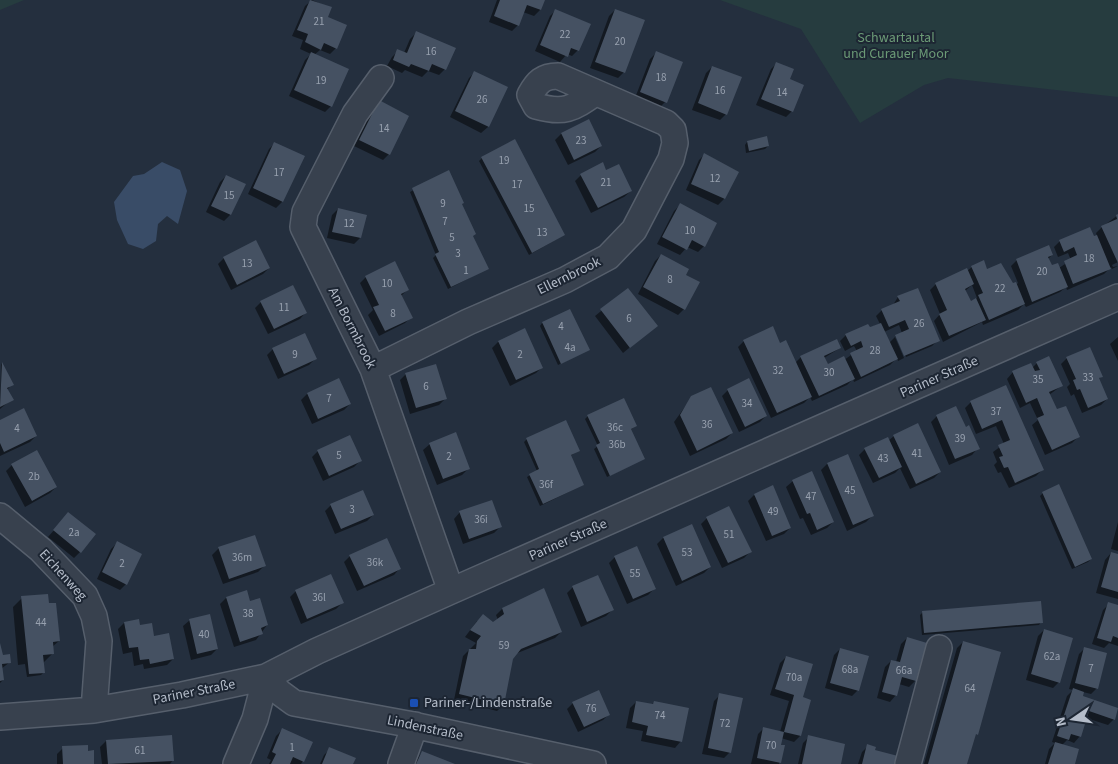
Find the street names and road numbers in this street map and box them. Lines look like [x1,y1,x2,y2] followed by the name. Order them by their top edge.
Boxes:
[534,252,604,300] street label: Ellernbrook
[323,284,381,372] street label: Am Bormbrook
[897,351,981,403] street label: Pariner Straße
[526,514,610,566] street label: Pariner Straße
[34,545,92,605] street label: Eichenweg
[151,674,237,710] street label: Pariner Straße
[385,710,465,746] street label: Lindenstraße

